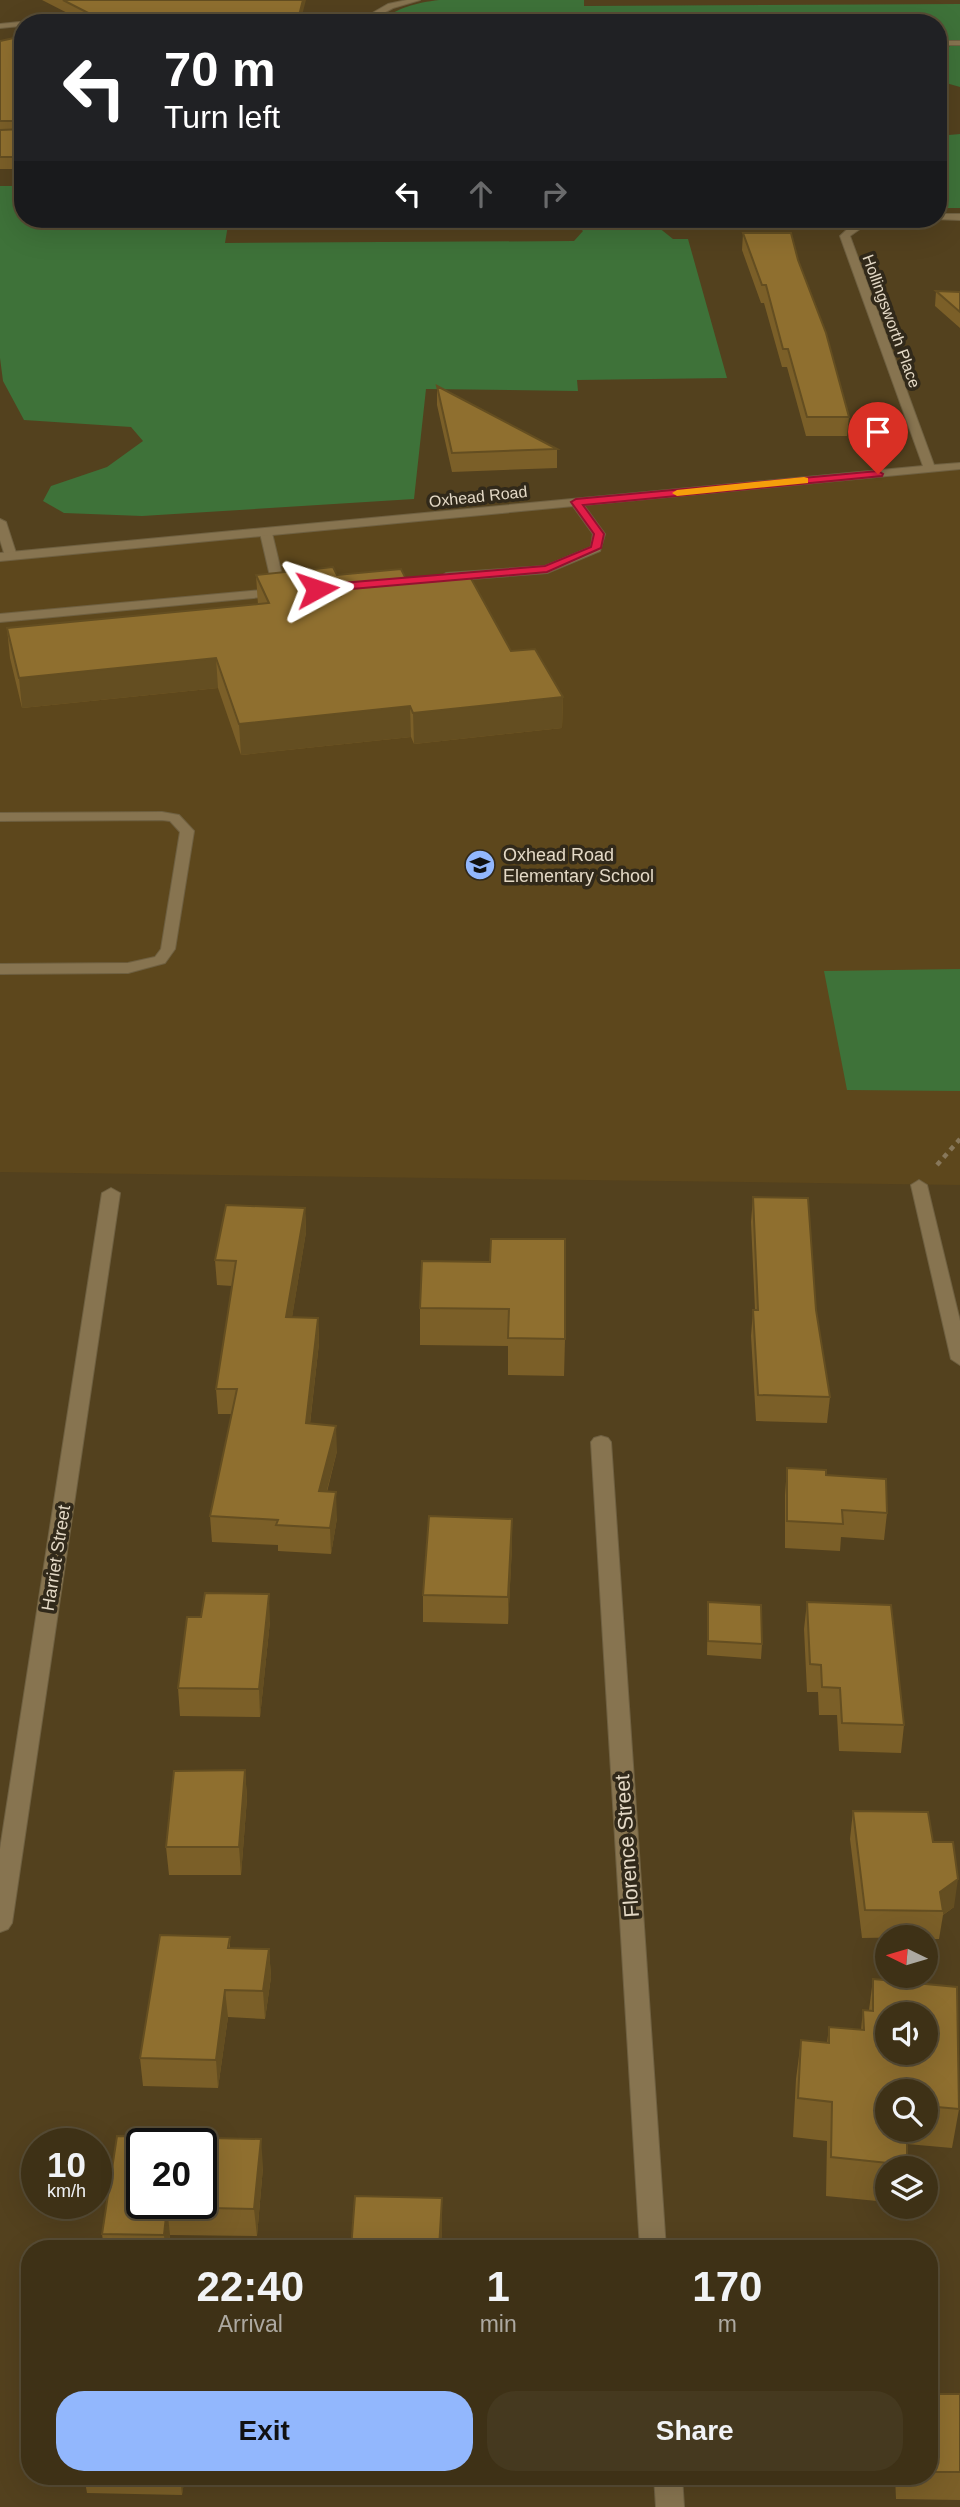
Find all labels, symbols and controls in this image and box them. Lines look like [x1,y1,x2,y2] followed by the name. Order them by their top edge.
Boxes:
[49,42,140,133] icon: left
[164,42,276,96] text: 70 m
[164,99,280,135] text: Turn left
[389,175,427,213] icon: left
[462,175,500,213] icon: ahead
[535,175,573,213] icon: right
[860,252,924,390] street label: Hollingsworth Place
[848,402,908,474] pin
[859,413,897,451] icon: arrive
[428,483,528,510] street label: Oxhead Road
[280,552,354,626] position arrow
[503,845,654,886] place label: Oxhead Road Elementary School
[463,848,497,882] school or university icon: Oxhead Road Elementary School
[38,1504,74,1612] street label: Harriet Street
[610,1773,643,1918] street label: Florence Street
[875,1925,938,1988] north arrow
[875,1925,938,2219] map controls
[875,2002,938,2065] button: sound
[875,2079,938,2142] button: search
[126,2128,217,2219] speed limit sign: 20
[47,2145,86,2184] text: 10
[875,2156,938,2219] button: layers
[47,2181,86,2201] text: km/h
[197,2263,304,2310] text: 22:40
[486,2263,510,2310] text: 1
[692,2263,762,2310] text: 170
[218,2311,283,2337] text: Arrival
[480,2311,517,2337] text: min
[718,2311,737,2337] text: m
[56,2391,473,2471] button: Exit
[487,2391,903,2471] button: Share

